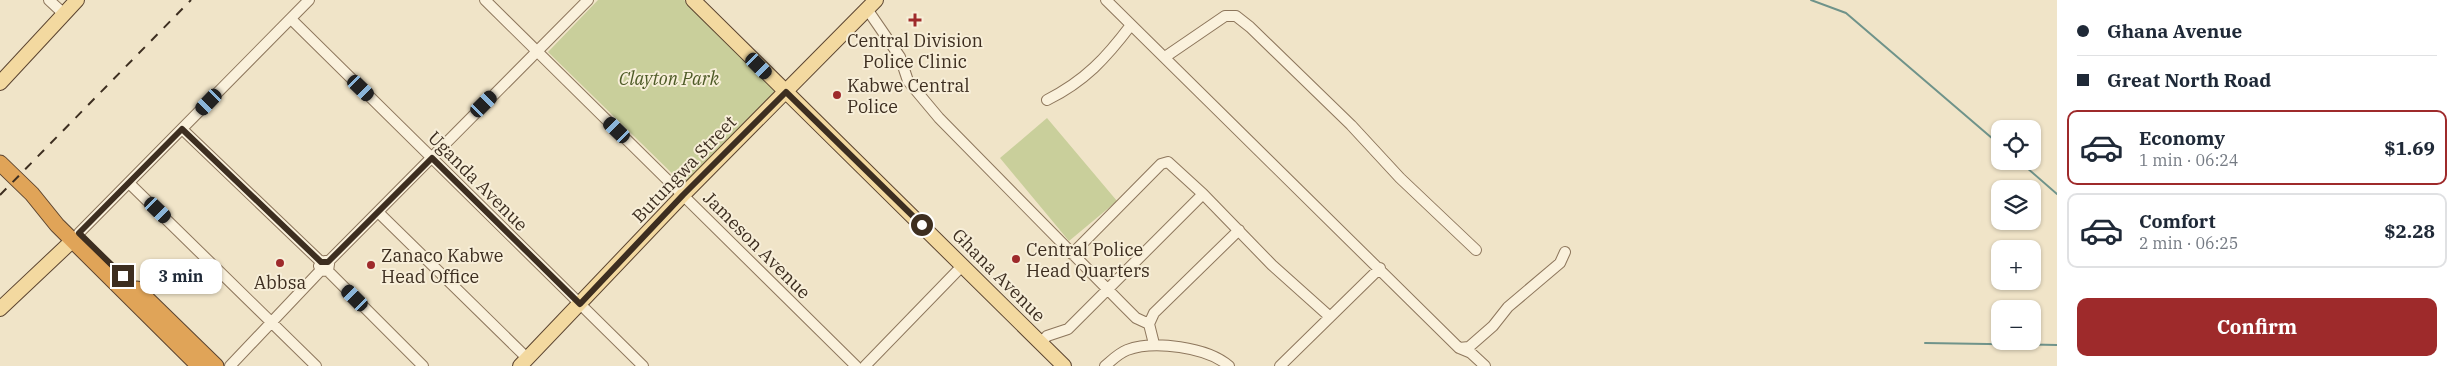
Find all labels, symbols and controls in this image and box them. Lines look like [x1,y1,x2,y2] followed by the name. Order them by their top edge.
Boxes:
[908,13,922,27] marker: Central Division Police Clinic
[2107,19,2242,43] text: Ghana Avenue
[847,29,983,73] place label: Central Division Police Clinic
[743,50,774,82] car
[619,67,720,90] park label: Clayton Park
[2107,68,2271,92] text: Great North Road
[344,72,377,104] car
[847,74,970,118] place label: Kabwe Central Police
[193,86,224,118] car
[468,88,499,120] car
[831,89,843,101] marker: Kabwe Central Police
[627,111,741,227] street label: Butungwa Street
[600,114,633,146] car
[1991,120,2041,350] map controls
[1991,120,2041,170] button: locate
[2079,125,2124,170] icon: car
[423,126,533,236] street label: Uganda Avenue
[2139,126,2225,150] text: Economy
[2384,136,2435,160] text: $1.69
[2139,150,2238,170] text: 1 min · 06:24
[1991,180,2041,230] button: layers
[698,186,816,304] street label: Jameson Avenue
[141,194,174,226] car
[2079,208,2124,253] icon: car
[2139,209,2216,233] text: Comfort
[911,214,933,236] route start
[2384,219,2435,243] text: $2.28
[947,223,1051,327] street label: Ghana Avenue
[2139,233,2238,253] text: 2 min · 06:25
[1026,238,1150,282] place label: Central Police Head Quarters
[1991,240,2041,290] button: +
[381,244,503,288] place label: Zanaco Kabwe Head Office
[1010,253,1022,265] marker: Central Police Head Quarters
[274,257,286,269] marker: Abbsa
[140,258,223,294] callout: 3 min
[365,259,377,271] marker: Zanaco Kabwe Head Office
[112,265,134,287] route end
[159,266,203,286] text: 3 min
[254,271,306,294] place label: Abbsa
[339,282,370,314] car
[2077,298,2437,356] button: Confirm
[1991,300,2041,350] button: −

